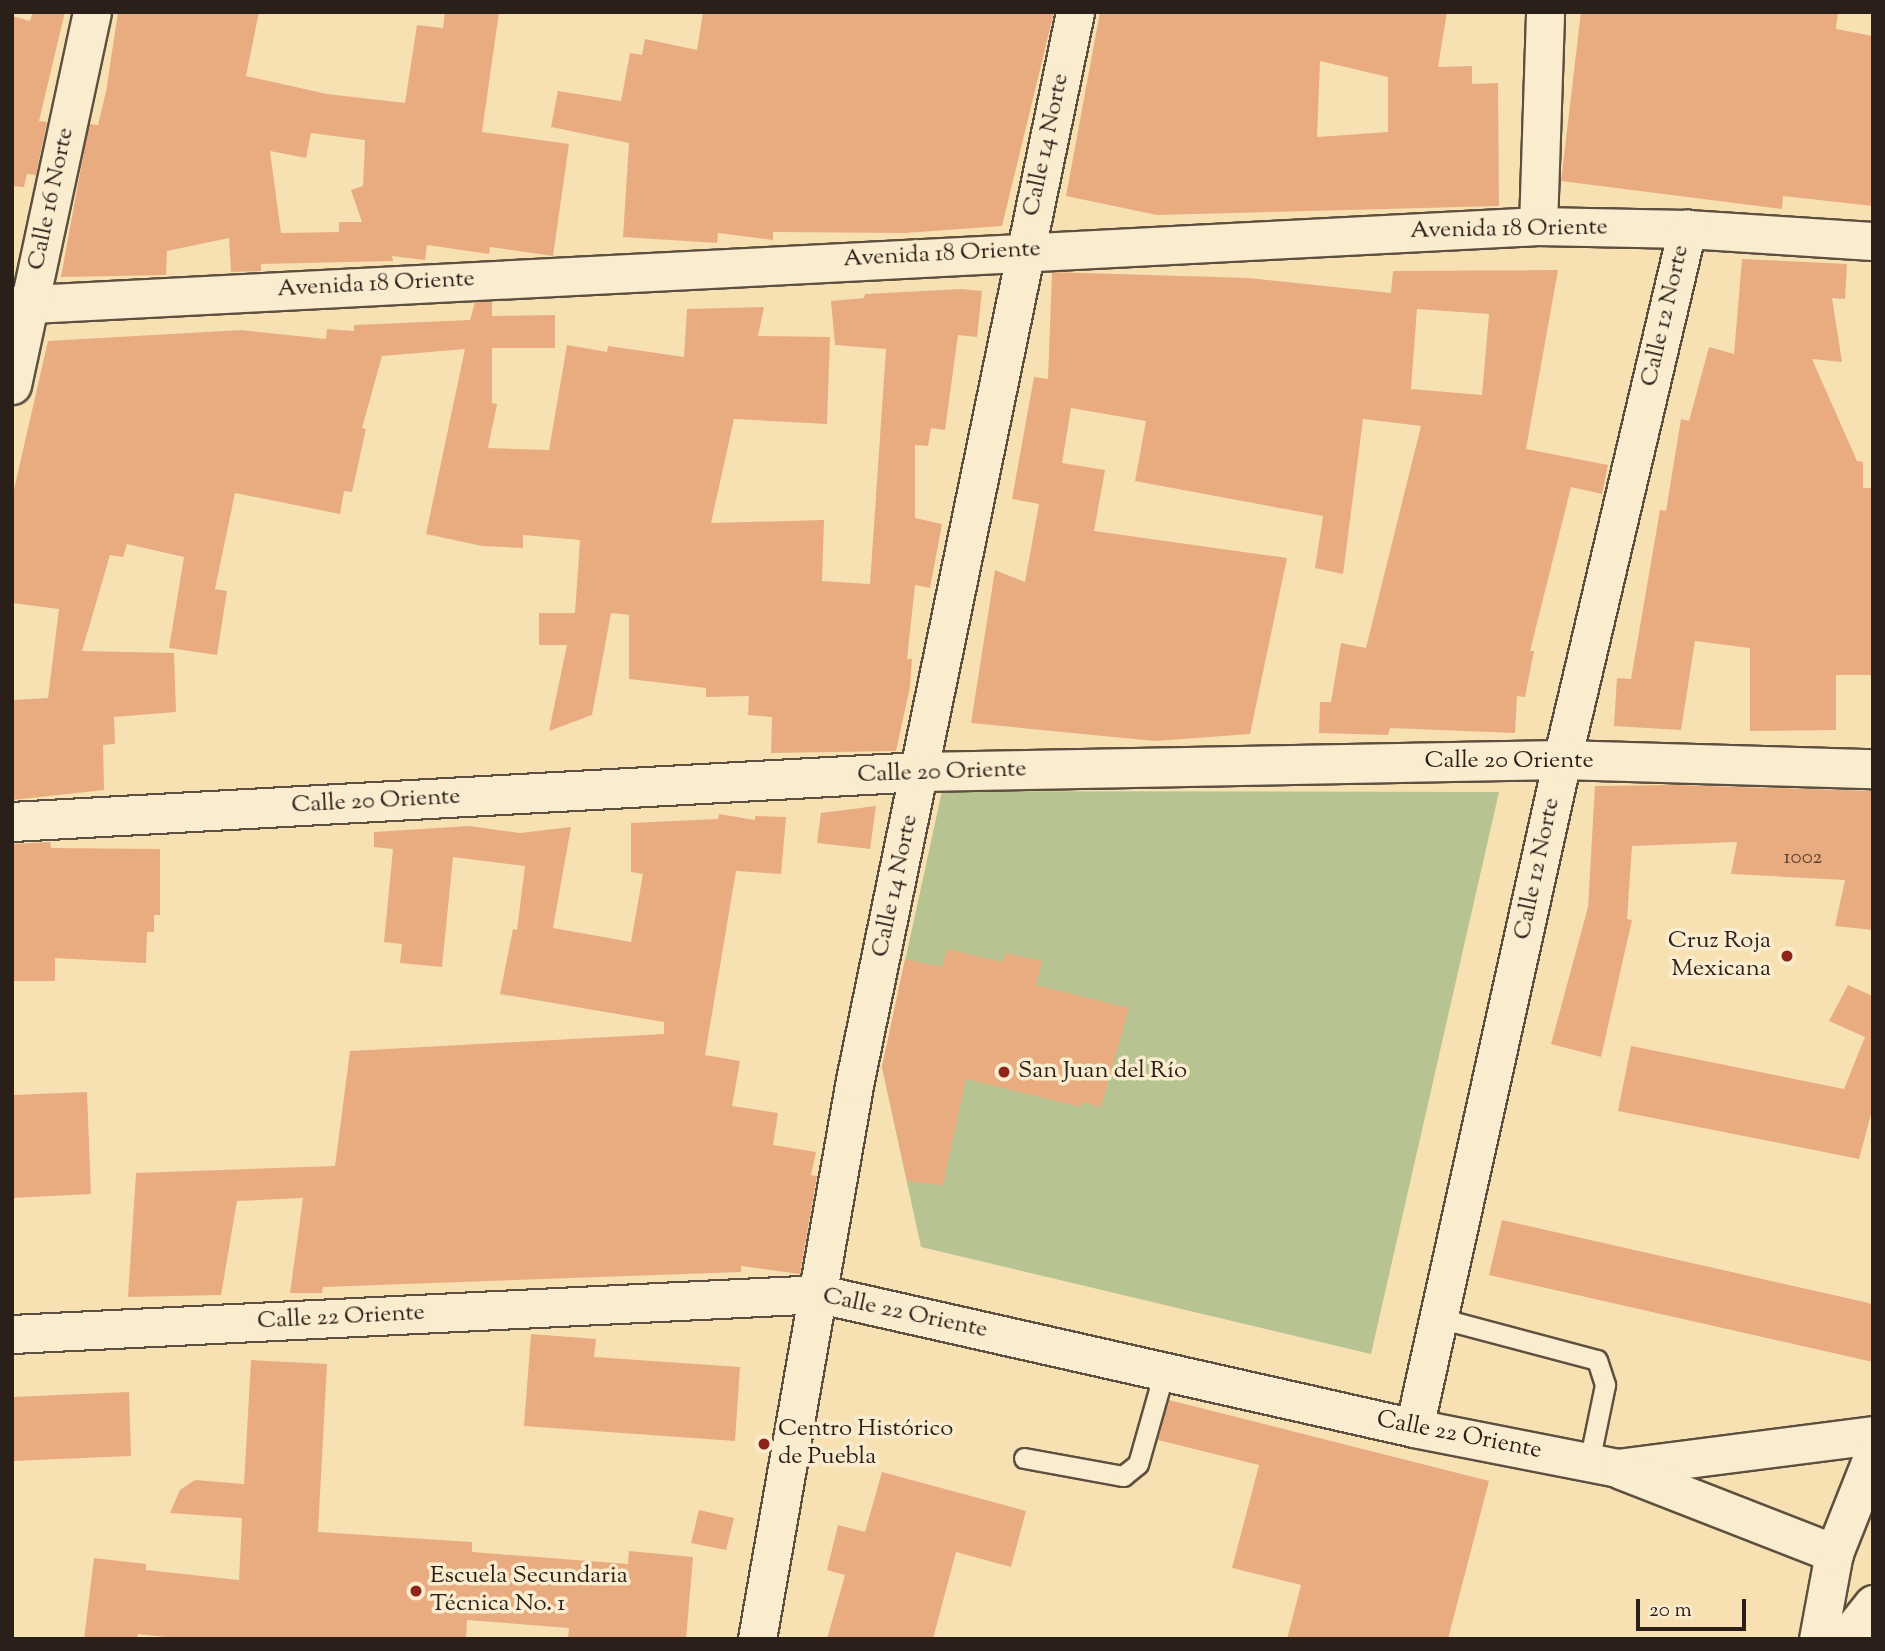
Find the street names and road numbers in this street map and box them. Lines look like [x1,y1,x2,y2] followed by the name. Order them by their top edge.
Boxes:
[1018,71,1076,219] street label: Calle 14 Norte
[23,125,81,273] street label: Calle 16 Norte
[1410,214,1608,246] street label: Avenida 18 Oriente
[842,235,1042,275] street label: Avenida 18 Oriente
[1636,242,1696,390] street label: Calle 12 Norte
[276,265,476,305] street label: Avenida 18 Oriente
[1424,748,1594,776] street label: Calle 20 Oriente
[857,756,1027,790] street label: Calle 20 Oriente
[291,783,461,821] street label: Calle 20 Oriente
[1509,795,1567,943] street label: Calle 12 Norte
[867,812,925,960] street label: Calle 14 Norte
[820,1282,990,1346] street label: Calle 22 Oriente
[256,1299,426,1337] street label: Calle 22 Oriente
[1374,1406,1544,1466] street label: Calle 22 Oriente

